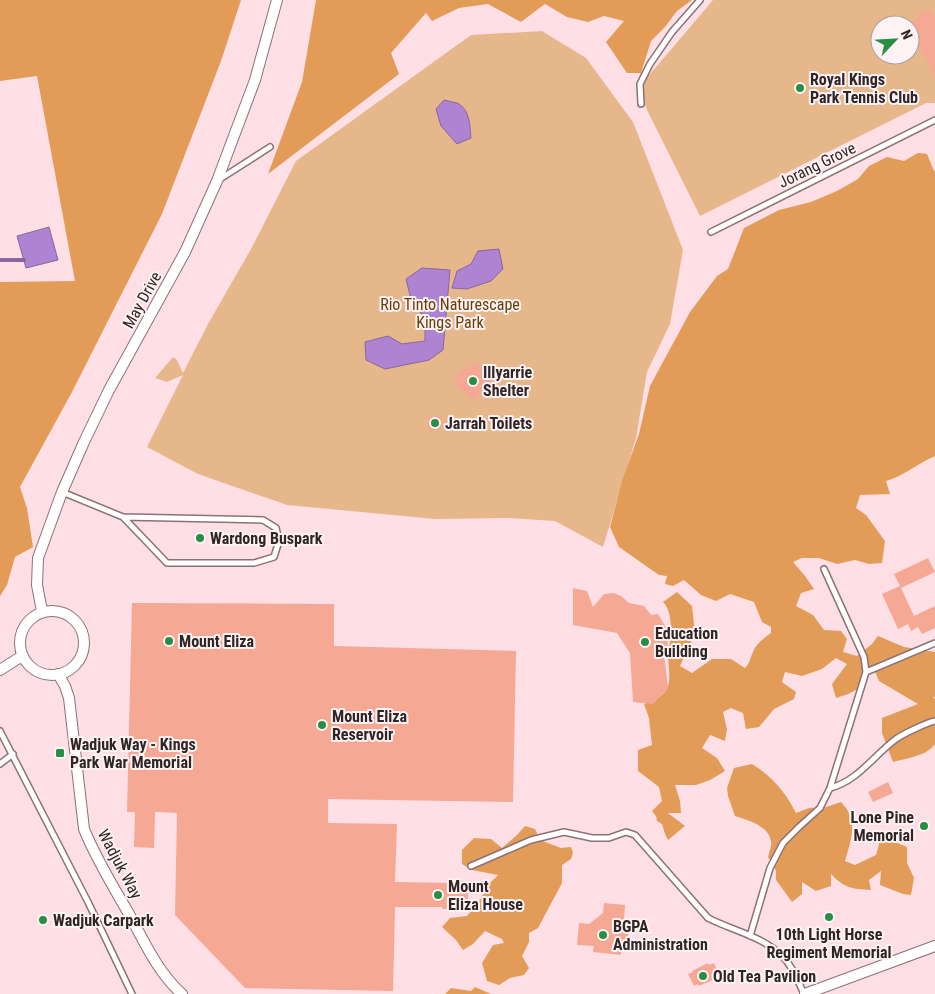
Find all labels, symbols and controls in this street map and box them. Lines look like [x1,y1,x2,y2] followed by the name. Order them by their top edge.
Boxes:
[870,15,920,65] north arrow
[898,27,916,42] text: N
[810,70,918,107] place label: Royal Kings Park Tennis Club
[794,82,806,94] marker: Royal Kings Park Tennis Club
[775,138,859,192] street label: Jorang Grove
[119,268,165,332] street label: May Drive
[380,295,520,332] park label: Rio Tinto Naturescape Kings Park
[483,363,533,400] place label: Illyarrie Shelter
[467,375,479,387] marker: Illyarrie Shelter
[445,414,532,433] place label: Jarrah Toilets
[429,417,441,429] marker: Jarrah Toilets
[210,529,323,548] place label: Wardong Buspark
[194,532,206,544] marker: Wardong Buspark
[655,624,718,661] place label: Education Building
[179,632,255,651] place label: Mount Eliza
[163,635,175,647] marker: Mount Eliza
[639,636,651,648] marker: Education Building
[332,707,408,744] place label: Mount Eliza Reservoir
[316,719,328,731] marker: Mount Eliza Reservoir
[70,735,196,772] place label: Wadjuk Way - Kings Park War Memorial
[54,747,66,759] marker: Wadjuk Way - Kings Park War Memorial
[851,808,914,845] place label: Lone Pine Memorial
[918,820,930,832] marker: Lone Pine Memorial
[94,826,146,902] street label: Wadjuk Way
[448,877,523,914] place label: Mount Eliza House
[432,889,444,901] marker: Mount Eliza House
[53,911,154,930] place label: Wadjuk Carpark
[823,911,835,923] marker: 10th Light Horse Regiment Memorial
[37,914,49,926] marker: Wadjuk Carpark
[613,917,708,954] place label: BGPA Administration
[766,925,892,962] place label: 10th Light Horse Regiment Memorial
[597,929,609,941] marker: BGPA Administration
[713,967,816,986] place label: Old Tea Pavilion
[697,970,709,982] marker: Old Tea Pavilion

